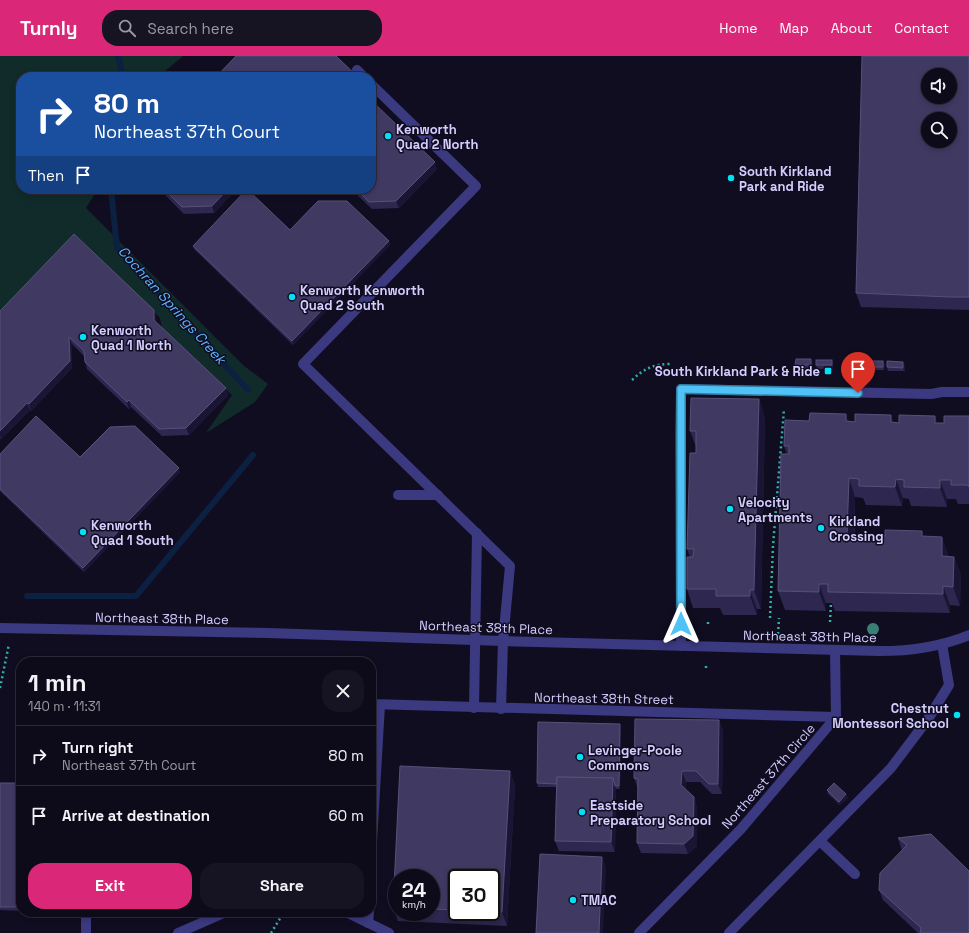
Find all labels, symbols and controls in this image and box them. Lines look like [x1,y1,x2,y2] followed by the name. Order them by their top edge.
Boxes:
[102,10,382,46] search box
[20,16,78,41] text: Turnly
[116,17,138,39] icon: search
[148,19,234,38] text: Search here
[719,19,757,37] text: Home
[779,19,809,37] text: Map
[831,19,872,37] text: About
[894,19,949,37] text: Contact
[921,68,957,148] map controls
[921,68,957,104] button: sound
[94,85,160,121] text: 80 m
[28,88,80,140] icon: right
[921,112,957,148] button: search
[94,120,280,143] text: Northeast 37th Court
[396,121,479,153] place label: Kenworth Quad 2 North
[383,131,393,141] marker: Kenworth Quad 2 North
[739,163,831,195] place label: South Kirkland Park and Ride
[72,164,94,186] icon: arrive
[28,166,64,185] text: Then
[726,173,736,183] marker: South Kirkland Park and Ride
[114,242,231,369] water label: Cochran Springs Creek
[300,282,425,314] place label: Kenworth Kenworth Quad 2 South
[287,292,297,302] marker: Kenworth Kenworth Quad 2 South
[91,322,172,354] place label: Kenworth Quad 1 North
[78,332,88,342] marker: Kenworth Quad 1 North
[841,352,875,393] pin
[847,358,869,380] icon: arrive
[655,363,820,380] place label: South Kirkland Park & Ride
[823,366,833,376] marker: South Kirkland Park & Ride
[738,494,812,526] place label: Velocity Apartments
[725,504,735,514] marker: Velocity Apartments
[829,513,884,545] place label: Kirkland Crossing
[91,517,174,549] place label: Kenworth Quad 1 South
[816,523,826,533] marker: Kirkland Crossing
[78,527,88,537] marker: Kenworth Quad 1 South
[660,603,702,645] position arrow
[95,609,229,628] street label: Northeast 38th Place
[419,617,553,638] street label: Northeast 38th Place
[743,627,877,646] street label: Northeast 38th Place
[28,667,87,698] text: 1 min
[322,670,364,712] button: close
[534,689,674,708] street label: Northeast 38th Street
[28,698,101,715] text: 140 m · 11:31
[832,700,949,732] place label: Chestnut Montessori School
[952,710,962,720] marker: Chestnut Montessori School
[718,720,819,832] street label: Northeast 37th Circle
[62,738,133,757] text: Turn right
[588,742,682,774] place label: Levinger-Poole Commons
[28,745,50,767] icon: right
[328,746,364,765] text: 80 m
[575,752,585,762] marker: Levinger-Poole Commons
[62,757,196,774] text: Northeast 37th Court
[590,797,711,829] place label: Eastside Preparatory School
[28,805,50,827] icon: arrive
[62,806,210,825] text: Arrive at destination
[328,806,364,825] text: 60 m
[577,807,587,817] marker: Eastside Preparatory School
[28,863,192,909] button: Exit
[200,863,364,909] button: Share
[448,869,500,921] speed limit sign: 30
[402,877,426,903] text: 24
[581,892,617,909] place label: TMAC
[568,895,578,905] marker: TMAC
[402,898,426,911] text: km/h

